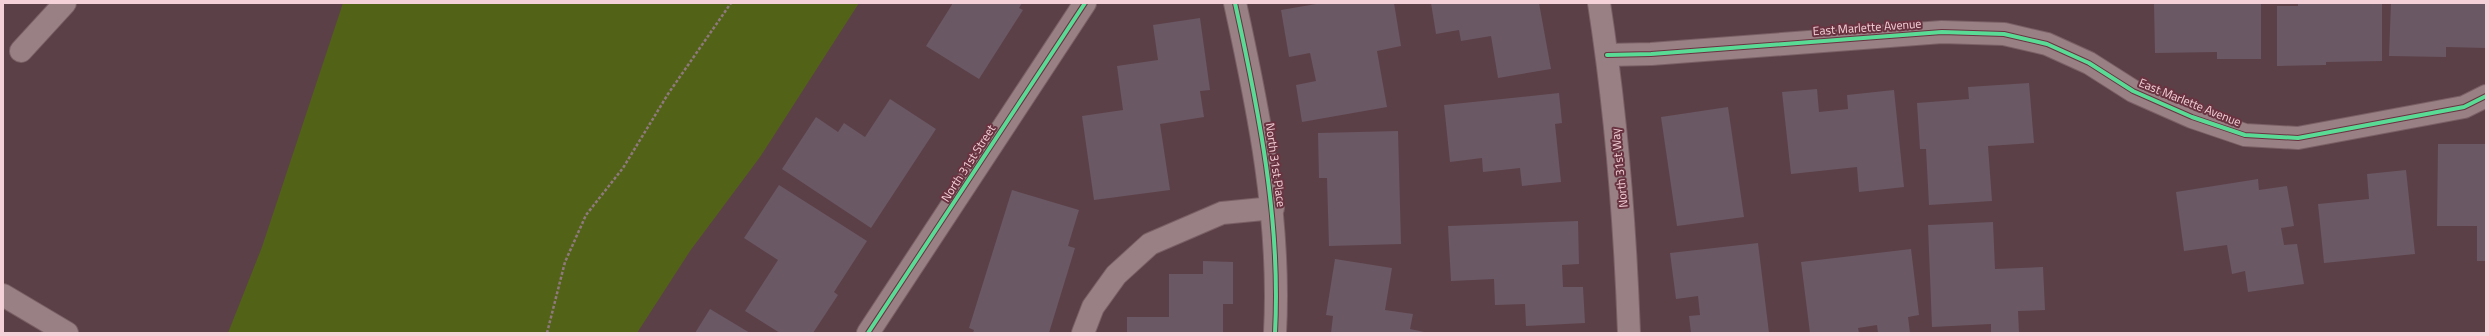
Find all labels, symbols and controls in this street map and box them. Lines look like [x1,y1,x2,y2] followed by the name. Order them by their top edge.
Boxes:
[1812,14,1922,40] street label: East Marlette Avenue
[2136,73,2244,131] street label: East Marlette Avenue
[936,120,1001,205] street label: North 31st Street
[1261,122,1291,208] street label: North 31st Place
[1605,127,1633,209] street label: North 31st Way

